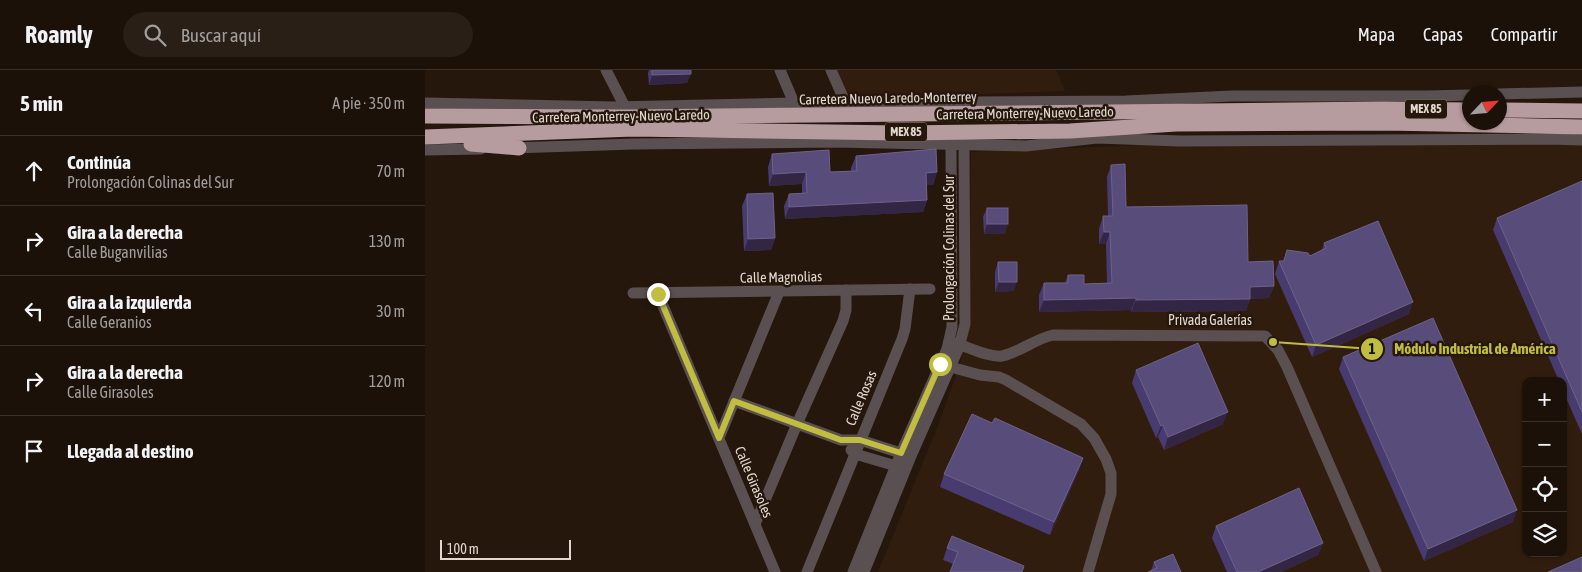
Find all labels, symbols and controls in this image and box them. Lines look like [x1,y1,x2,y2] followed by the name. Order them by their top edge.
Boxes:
[123,12,473,57] search box
[25,21,93,48] text: Roamly
[141,21,169,49] icon: search
[181,24,261,46] text: Buscar aquí
[1358,24,1395,45] text: Mapa
[1423,24,1463,45] text: Capas
[1491,24,1557,45] text: Compartir
[1462,85,1507,130] north arrow
[799,88,977,108] street label: Carretera Nuevo Laredo-Monterrey
[20,91,63,115] text: 5 min
[332,94,405,112] text: A pie · 350 m
[1405,100,1447,118] road number: MEX 85
[936,103,1114,123] street label: Carretera Monterrey-Nuevo Laredo
[532,106,710,126] street label: Carretera Monterrey-Nuevo Laredo
[885,122,927,142] road number: MEX 85
[67,151,131,173] text: Continúa
[20,157,48,185] icon: ahead
[376,162,405,180] text: 70 m
[67,173,234,191] text: Prolongación Colinas del Sur
[941,174,957,321] street label: Prolongación Colinas del Sur
[67,221,183,243] text: Gira a la derecha
[20,227,48,255] icon: right
[369,232,405,250] text: 130 m
[67,243,168,261] text: Calle Buganvilias
[740,268,822,286] street label: Calle Magnolias
[647,283,670,306] route end
[67,291,192,313] text: Gira a la izquierda
[20,297,48,325] icon: left
[376,302,405,320] text: 30 m
[1168,312,1252,328] street label: Privada Galerías
[67,313,152,331] text: Calle Geranios
[1360,334,1566,364] callout: Módulo Industrial de América
[1368,340,1376,357] text: 1
[1394,340,1556,357] text: Módulo Industrial de América
[929,353,952,376] route start
[67,361,183,383] text: Gira a la derecha
[20,367,48,395] icon: right
[842,368,880,428] street label: Calle Rosas
[369,372,405,390] text: 120 m
[1522,377,1567,557] map controls
[1522,377,1567,422] button: +
[67,383,154,401] text: Calle Girasoles
[1522,422,1567,467] button: −
[20,437,48,465] icon: arrive
[67,440,194,462] text: Llegada al destino
[732,444,776,520] street label: Calle Girasoles
[1522,467,1567,512] button: locate
[1522,512,1567,557] button: layers
[440,537,571,560] scale bar
[447,541,479,557] text: 100 m

